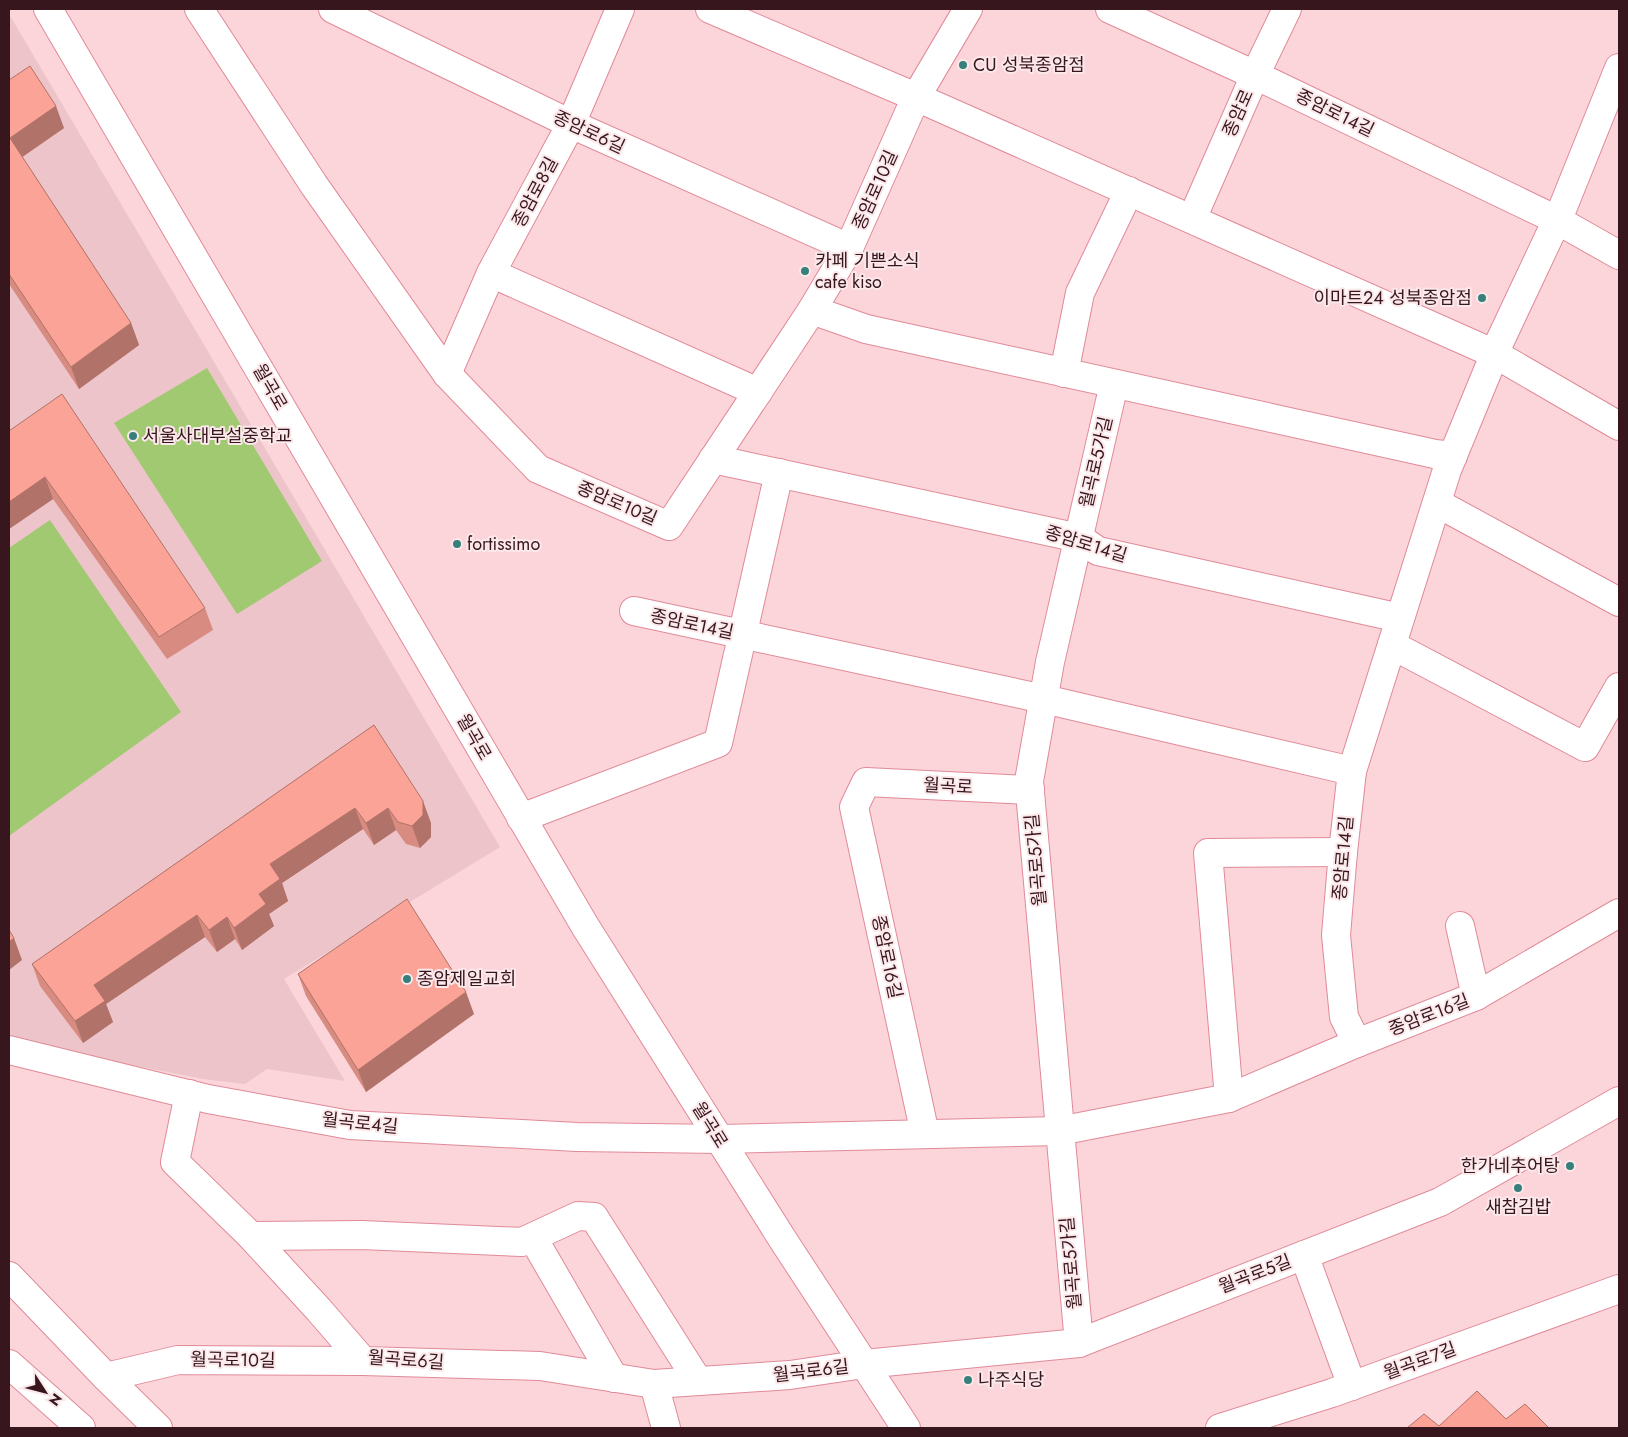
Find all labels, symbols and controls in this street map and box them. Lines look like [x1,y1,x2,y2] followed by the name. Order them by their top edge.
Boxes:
[973,52,1085,78] place label: CU 성북종암점
[957,59,969,71] marker: CU 성북종암점
[1291,83,1379,143] street label: 종암로14길
[1216,85,1260,141] street label: 종암로
[549,104,629,160] street label: 종암로6길
[846,146,904,234] street label: 종암로10길
[506,152,564,232] street label: 종암로8길
[815,248,920,295] place label: 카페 기쁜소식 cafe kiso
[799,265,811,277] marker: 카페 기쁜소식 cafe kiso
[1313,285,1472,311] place label: 이마트24 성북종암점
[1476,292,1488,304] marker: 이마트24 성북종암점
[246,359,294,415] street label: 월곡로
[1073,414,1119,510] street label: 월곡로5가길
[143,423,292,449] place label: 서울사대부설중학교
[127,430,139,442] marker: 서울사대부설중학교
[573,474,661,532] street label: 종암로10길
[1042,519,1130,569] street label: 종암로14길
[467,531,540,557] place label: fortissimo
[451,538,463,550] marker: fortissimo
[648,602,736,646] street label: 종암로14길
[450,709,498,765] street label: 월곡로
[923,772,973,800] street label: 월곡로
[1019,813,1053,907] street label: 월곡로5가길
[1326,815,1360,901] street label: 종암로14길
[865,913,909,1001] street label: 종암로16길
[417,966,516,992] place label: 종암제일교회
[401,973,413,985] marker: 종암제일교회
[1385,988,1473,1042] street label: 종암로16길
[686,1097,734,1153] street label: 월곡로
[320,1106,400,1140] street label: 월곡로4길
[1461,1153,1560,1179] place label: 한가네추어탕
[1564,1160,1576,1172] marker: 한가네추어탕
[1512,1182,1524,1194] marker: 새참김밥
[1485,1194,1551,1220] place label: 새참김밥
[1054,1216,1088,1310] street label: 월곡로5가길
[1215,1248,1295,1300] street label: 월곡로5길
[1380,1336,1460,1386] street label: 월곡로7길
[367,1344,445,1376] street label: 월곡로6길
[190,1346,276,1374] street label: 월곡로10길
[771,1353,851,1389] street label: 월곡로6길
[20,1367,70,1417] north arrow
[978,1367,1044,1393] place label: 나주식당
[962,1374,974,1386] marker: 나주식당
[44,1389,67,1410] text: N

